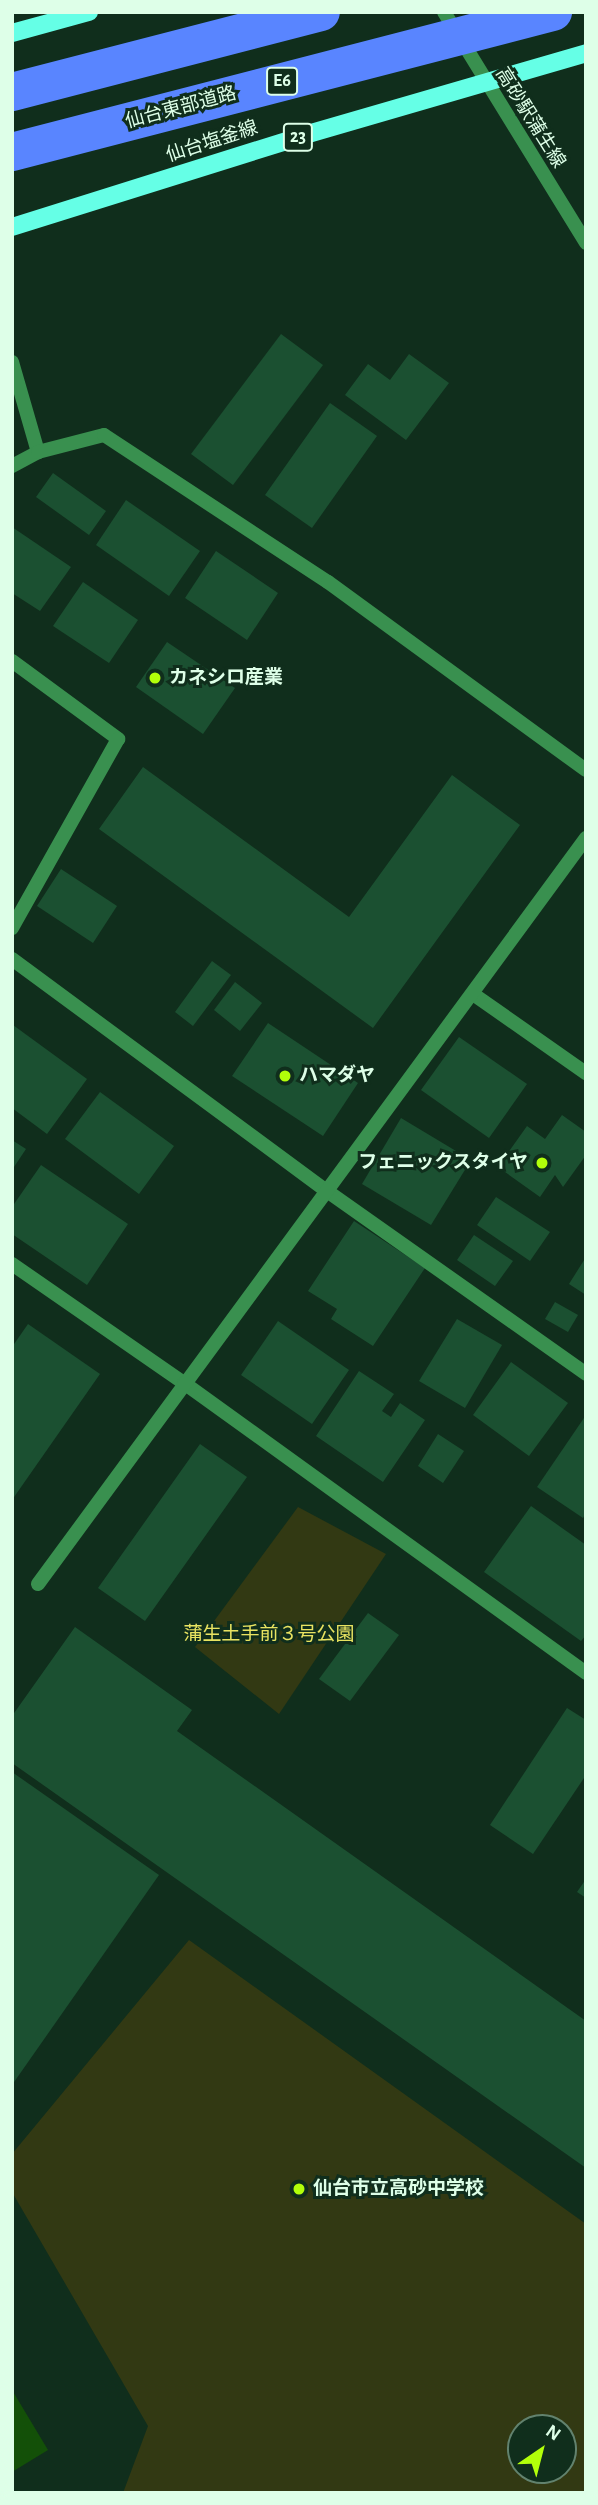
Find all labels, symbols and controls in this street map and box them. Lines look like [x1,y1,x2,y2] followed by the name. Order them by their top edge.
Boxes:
[490,64,570,172] street label: 高砂駅蒲生線
[264,66,300,96] road number: E6
[123,82,239,134] street label: 仙台東部道路
[163,116,261,168] street label: 仙台塩釜線
[282,122,314,152] road number: 23
[169,667,283,689] place label: カネシロ産業
[147,670,163,686] marker: カネシロ産業
[299,1065,375,1087] place label: ハマダヤ
[277,1068,293,1084] marker: ハマダヤ
[357,1152,528,1174] place label: フェニックスタイヤ
[534,1155,550,1171] marker: フェニックスタイヤ
[184,1624,354,1646] park label: 蒲生土手前３号公園
[313,2178,484,2200] place label: 仙台市立高砂中学校
[291,2181,307,2197] marker: 仙台市立高砂中学校
[507,2414,577,2484] north arrow
[542,2421,564,2445] text: N

